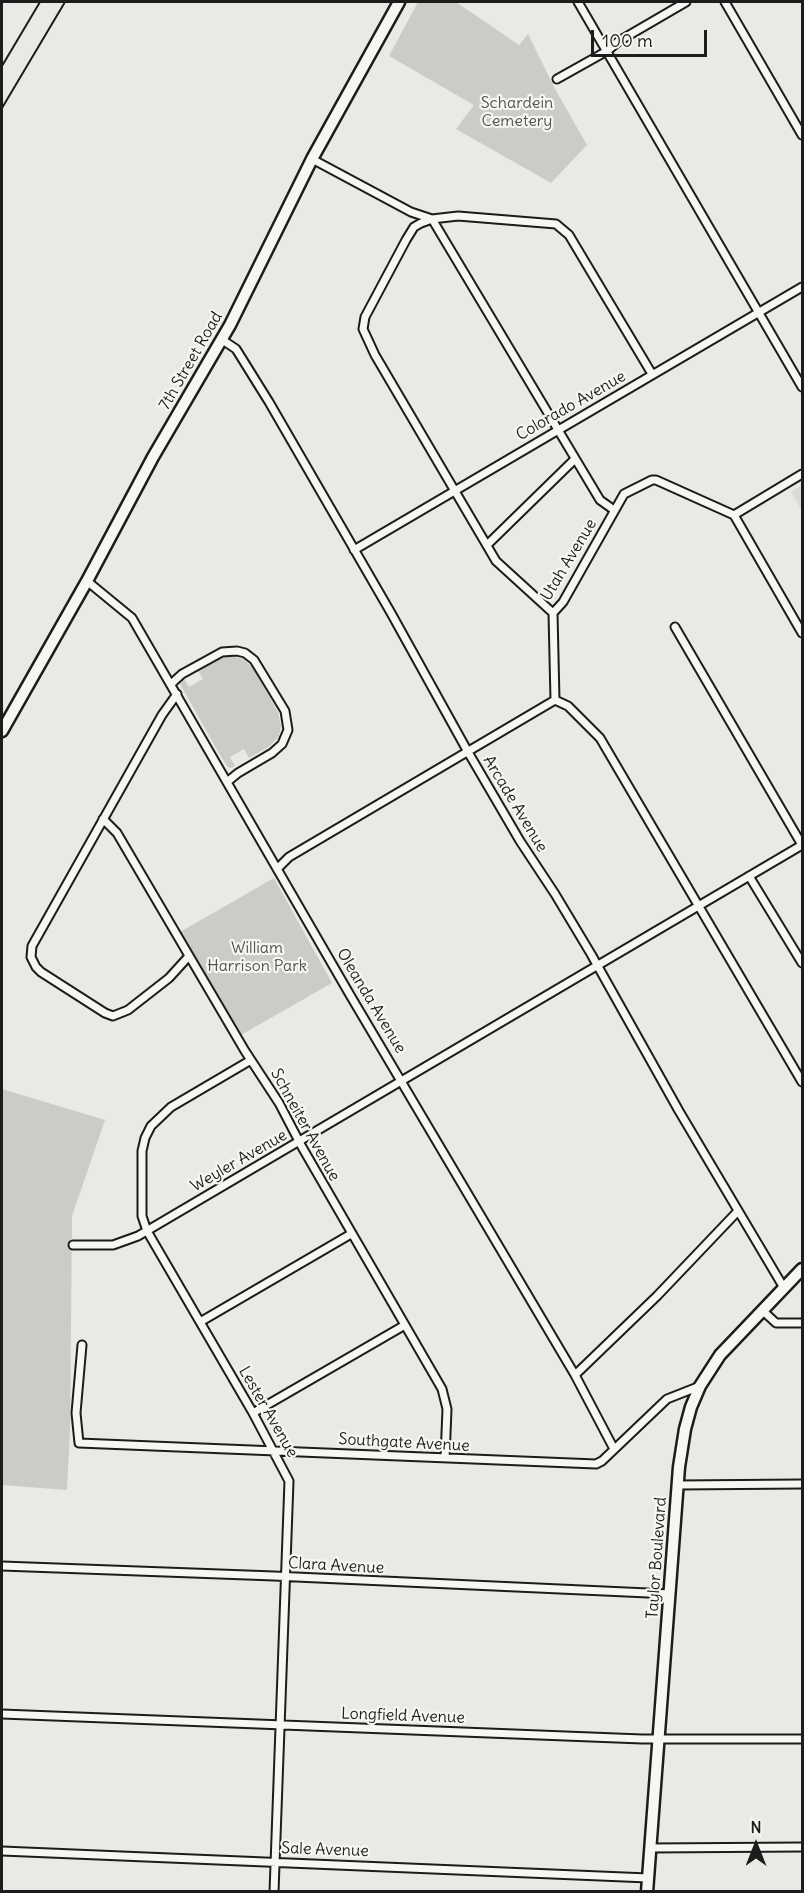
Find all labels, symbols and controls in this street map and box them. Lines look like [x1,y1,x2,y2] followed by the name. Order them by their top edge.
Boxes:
[594,18,710,56] scale bar
[602,29,653,52] text: 100 m
[481,93,553,131] park label: Schardein Cemetery
[155,308,227,414] street label: 7th Street Road
[513,367,629,445] street label: Colorado Avenue
[537,516,601,604] street label: Utah Avenue
[479,752,551,856] street label: Arcade Avenue
[207,938,307,976] park label: William Harrison Park
[332,945,410,1057] street label: Oleanda Avenue
[266,1065,344,1185] street label: Schneiter Avenue
[188,1126,290,1196] street label: Weyler Avenue
[234,1363,302,1461] street label: Lester Avenue
[338,1430,470,1456] street label: Southgate Avenue
[643,1496,671,1620] street label: Taylor Boulevard
[287,1554,385,1578] street label: Clara Avenue
[341,1704,465,1728] street label: Longfield Avenue
[726,1815,786,1875] north arrow
[750,1817,762,1837] text: N
[281,1839,369,1861] street label: Sale Avenue

